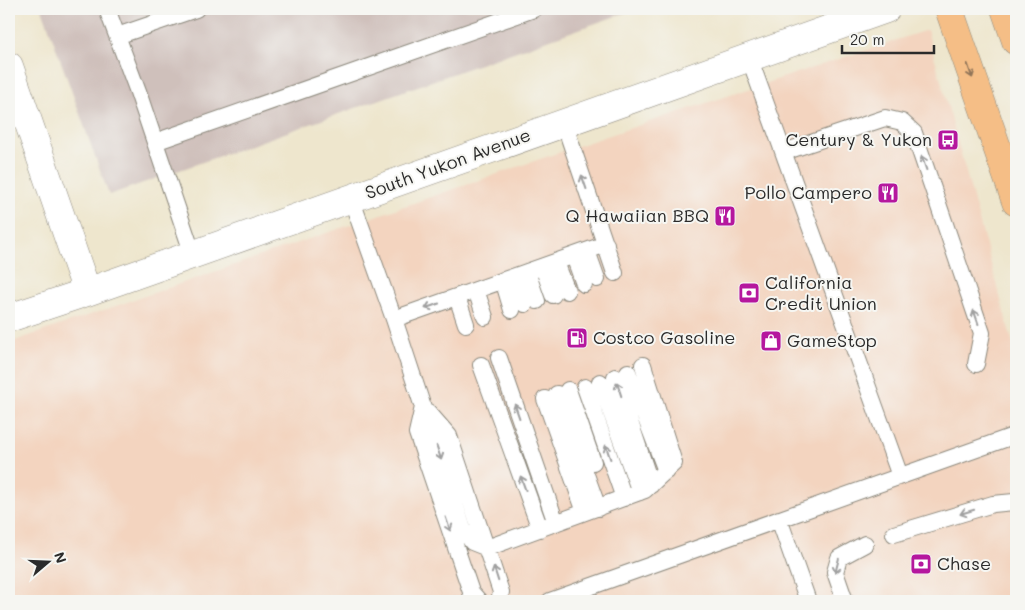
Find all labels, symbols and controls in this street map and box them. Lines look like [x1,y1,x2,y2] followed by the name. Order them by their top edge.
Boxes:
[842,22,935,54] scale bar
[850,29,884,49] text: 20 m
[966,63,976,79] one-way arrow
[362,122,534,204] street label: South Yukon Avenue
[785,127,932,151] place label: Century & Yukon
[936,128,960,152] bus stop icon: Century & Yukon
[919,156,928,172] one-way arrow
[579,175,588,190] one-way arrow
[744,180,872,204] place label: Pollo Campero
[876,181,900,205] restaurant icon: Pollo Campero
[566,203,709,227] place label: Q Hawaiian BBQ
[713,204,737,228] restaurant icon: Q Hawaiian BBQ
[765,270,877,315] place label: California Credit Union
[737,281,761,305] bank icon: California Credit Union
[425,302,440,311] one-way arrow
[971,309,981,325] one-way arrow
[593,325,735,349] place label: Costco Gasoline
[565,326,589,350] fuel station icon: Costco Gasoline
[787,328,877,352] place label: GameStop
[759,329,783,353] shop icon: GameStop
[614,381,623,397] one-way arrow
[512,403,522,419] one-way arrow
[603,444,612,460] one-way arrow
[434,445,444,461] one-way arrow
[518,475,527,491] one-way arrow
[959,508,975,518] one-way arrow
[444,516,453,531] one-way arrow
[22,538,72,588] north arrow
[50,549,71,566] text: N
[937,551,991,575] place label: Chase
[909,552,933,576] bank icon: Chase
[832,558,841,574] one-way arrow
[490,567,500,583] one-way arrow

